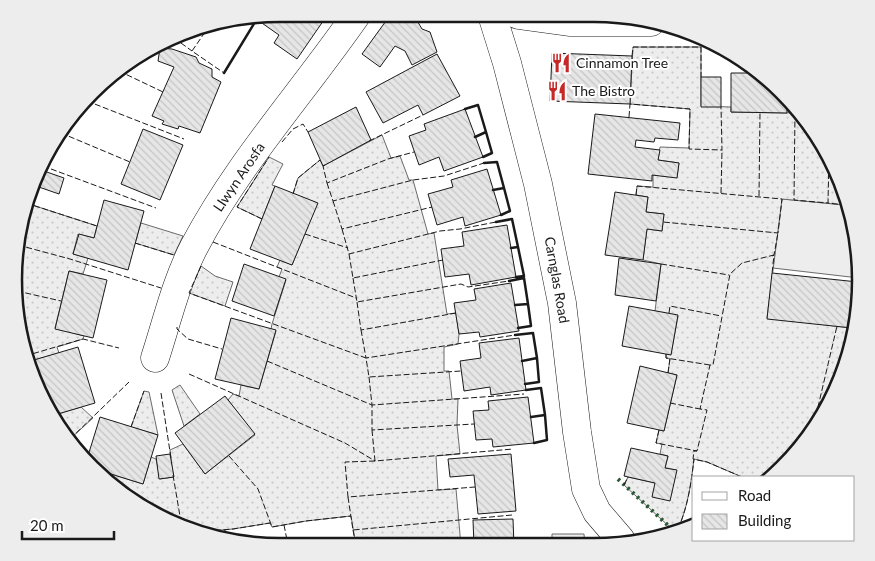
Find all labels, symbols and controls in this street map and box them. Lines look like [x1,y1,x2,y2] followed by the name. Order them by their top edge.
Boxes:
[550,52,572,74] restaurant icon: Cinnamon Tree
[576,54,668,71] place label: Cinnamon Tree
[546,80,568,102] restaurant icon: The Bistro
[572,82,635,99] place label: The Bistro
[209,139,268,215] street label: Llwyn Arosfa
[542,235,573,324] street label: Carnglas Road
[692,476,855,541] legend
[738,486,771,504] text: Road
[22,508,115,540] scale bar
[738,511,791,529] text: Building
[30,516,64,534] text: 20 m

